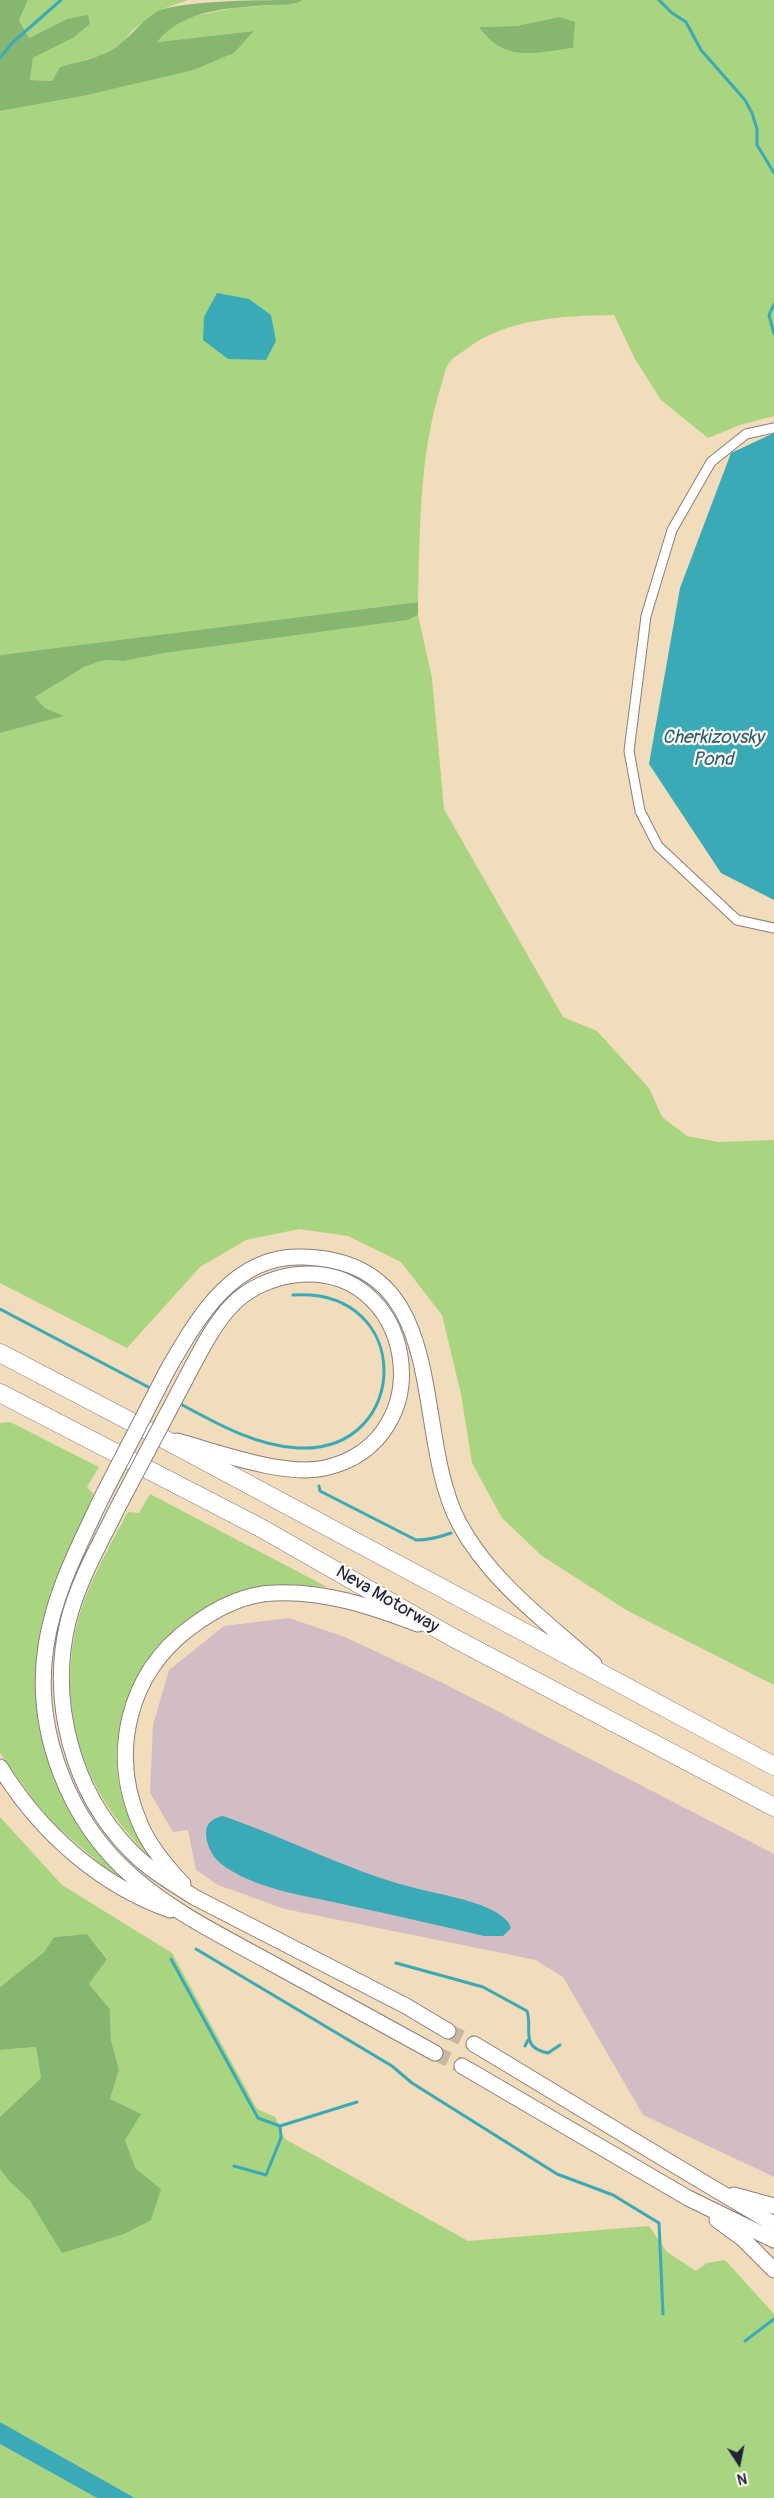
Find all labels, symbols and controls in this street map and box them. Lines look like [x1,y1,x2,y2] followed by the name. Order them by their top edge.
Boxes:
[662,727,764,771] water label: Cherkizovsky Pond
[332,1562,442,1638] street label: Neva Motorway
[714,2438,764,2488] north arrow
[736,2469,748,2487] text: N

